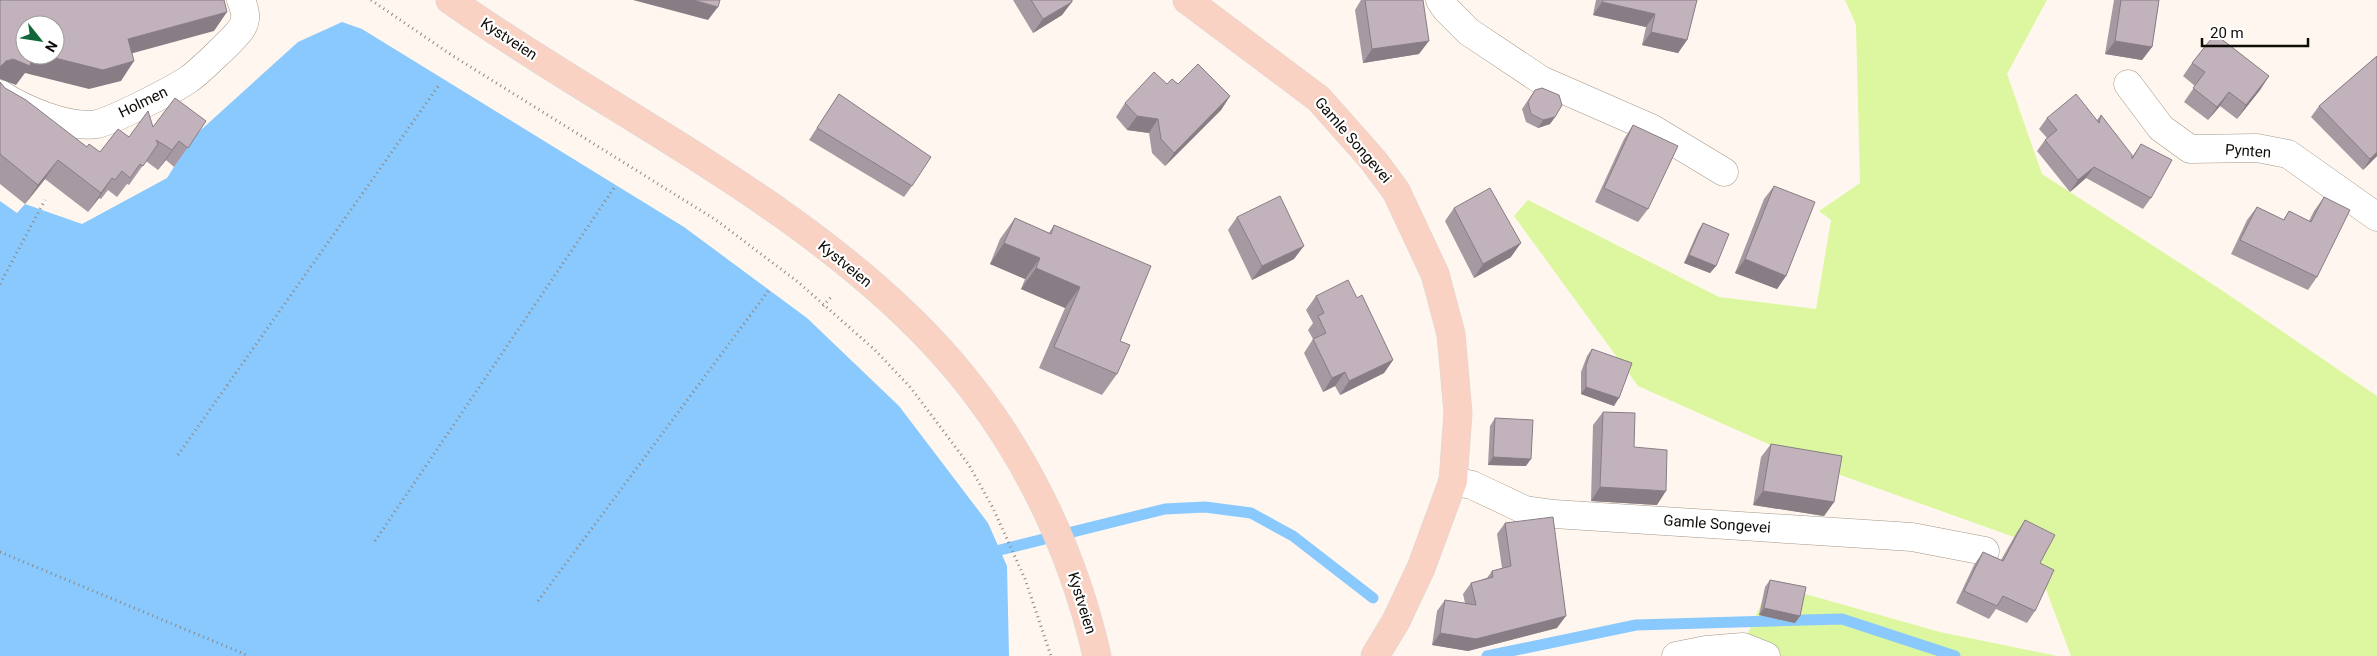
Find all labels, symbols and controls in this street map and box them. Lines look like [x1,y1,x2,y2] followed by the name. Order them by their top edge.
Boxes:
[477,14,541,64] street label: Kystveien
[15,15,65,65] north arrow
[2202,15,2308,47] scale bar
[2210,24,2244,42] text: 20 m
[42,38,61,55] text: N
[116,82,170,122] street label: Holmen
[1311,93,1395,187] street label: Gamle Songevei
[2224,140,2272,162] street label: Pynten
[815,237,875,291] street label: Kystveien
[1663,511,1771,537] street label: Gamle Songevei
[1064,570,1100,636] street label: Kystveien

